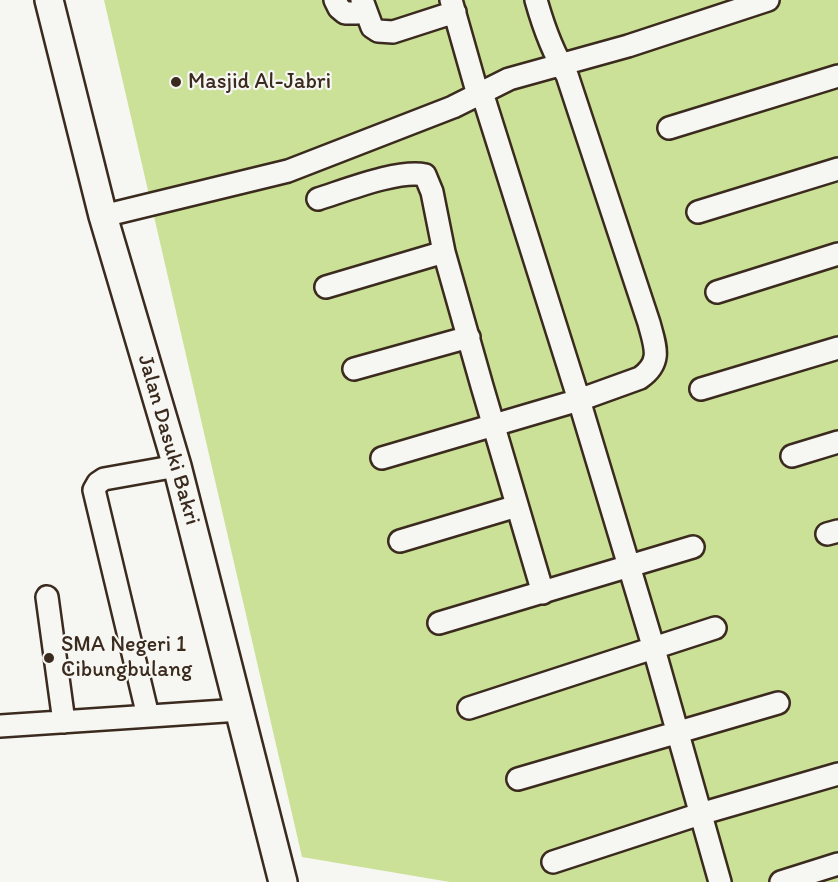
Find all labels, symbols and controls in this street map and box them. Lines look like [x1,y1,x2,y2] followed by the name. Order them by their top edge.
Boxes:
[188,69,331,95] place label: Masjid Al-Jabri
[169,75,183,89] marker: Masjid Al-Jabri
[131,352,205,528] street label: Jalan Dasuki Bakri
[61,632,192,684] place label: SMA Negeri 1 Cibungbulang
[42,651,56,665] marker: SMA Negeri 1 Cibungbulang

